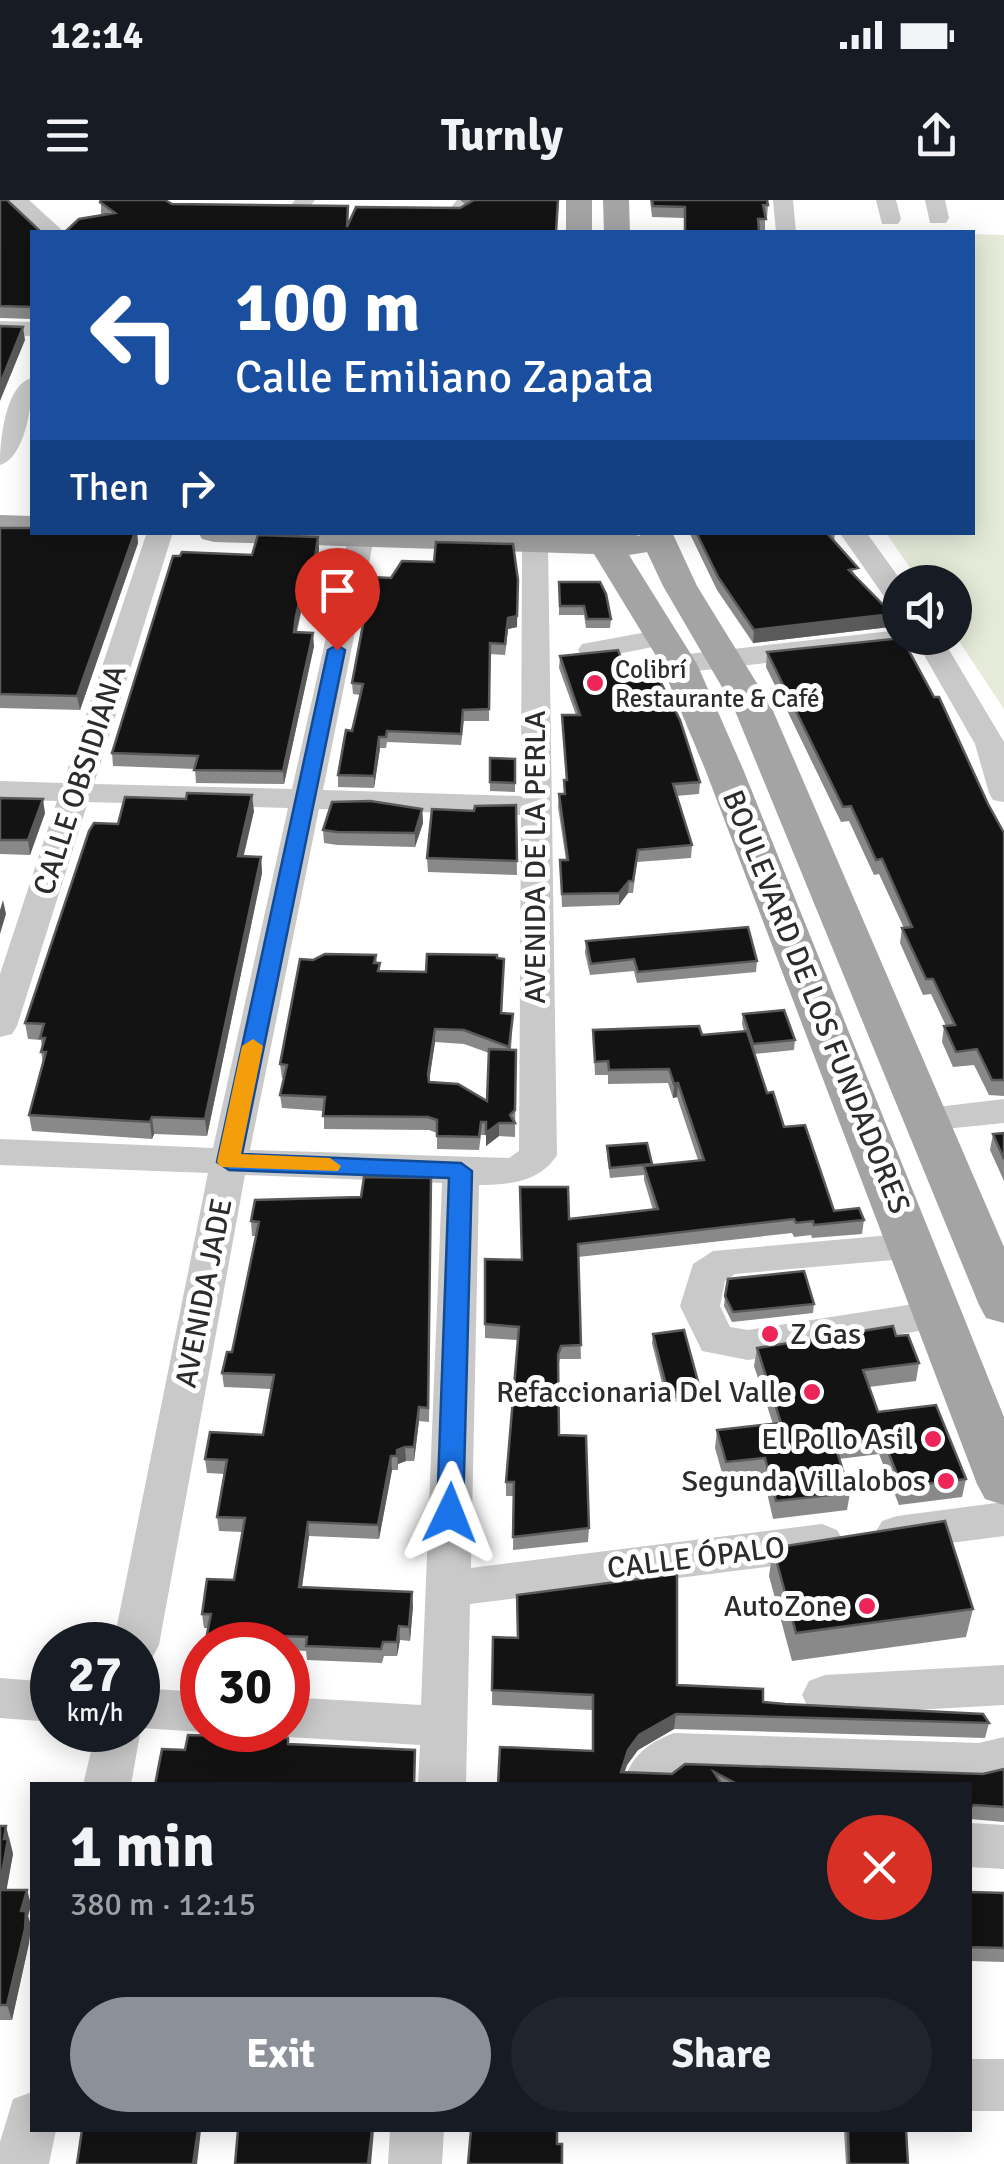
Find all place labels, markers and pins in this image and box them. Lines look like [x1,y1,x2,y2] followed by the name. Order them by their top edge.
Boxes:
[295,548,380,651] pin
[615,654,819,714] place label: Colibrí Restaurante & Café
[584,672,606,694] marker: Colibrí Restaurante & Café
[790,1316,861,1353] place label: Z Gas
[759,1323,781,1345] marker: Z Gas
[496,1374,792,1411] place label: Refaccionaria Del Valle
[801,1381,823,1403] marker: Refaccionaria Del Valle
[761,1421,913,1458] place label: El Pollo Asil
[922,1428,944,1450] marker: El Pollo Asil
[681,1463,926,1500] place label: Segunda Villalobos
[935,1470,957,1492] marker: Segunda Villalobos
[724,1588,847,1625] place label: AutoZone
[856,1595,878,1617] marker: AutoZone

